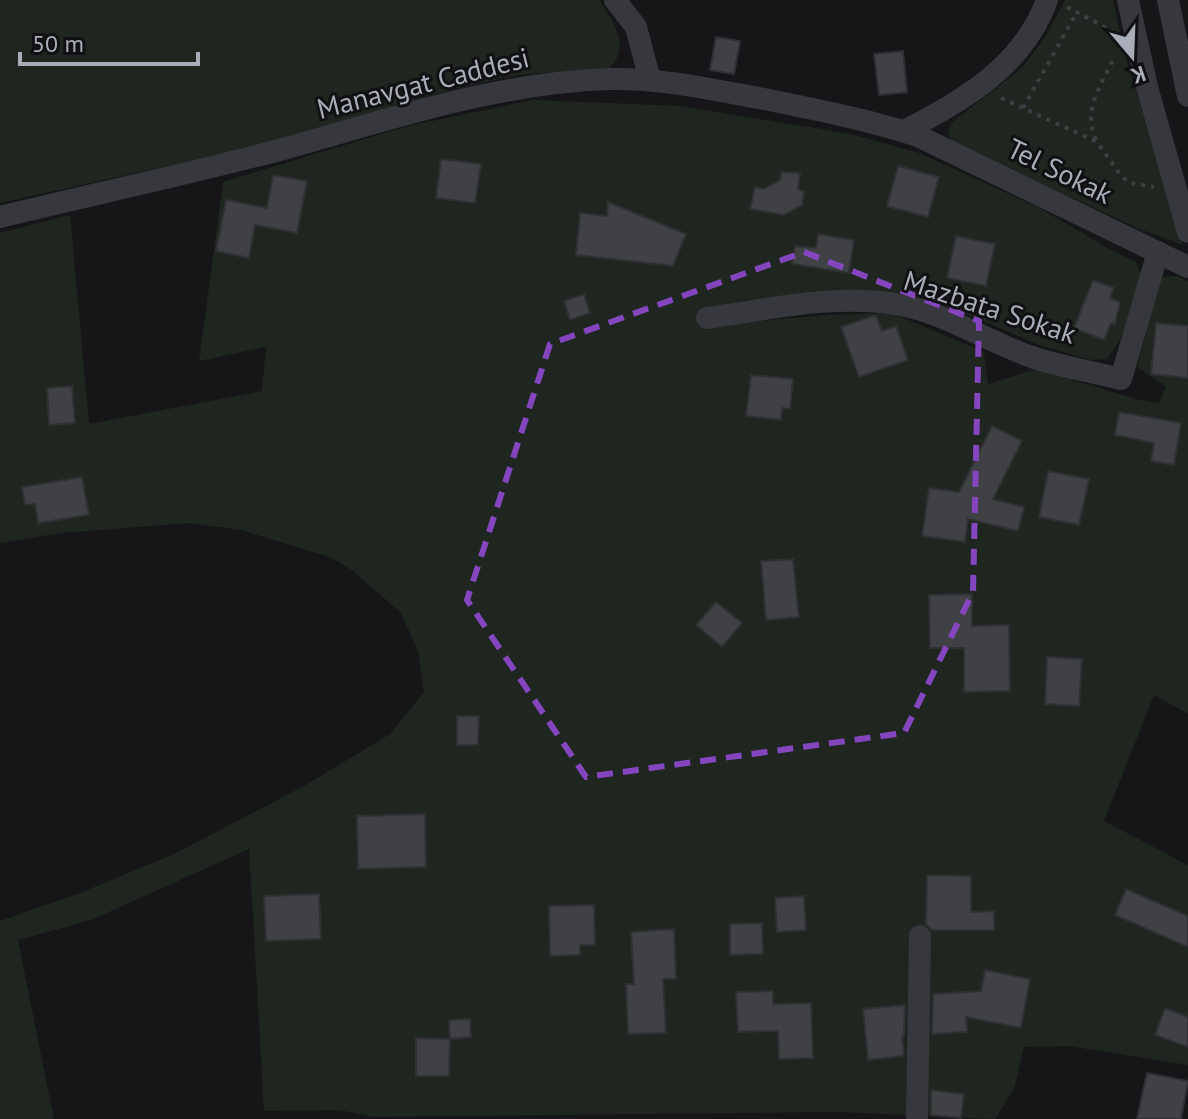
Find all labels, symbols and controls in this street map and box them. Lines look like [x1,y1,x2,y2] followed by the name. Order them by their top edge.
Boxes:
[20,16,198,66] scale bar
[1092,16,1172,96] north arrow
[32,28,84,59] text: 50 m
[313,38,533,127] street label: Manavgat Caddesi
[1127,59,1150,90] text: K
[1002,129,1119,212] street label: Tel Sokak
[899,261,1082,352] street label: Mazbata Sokak

